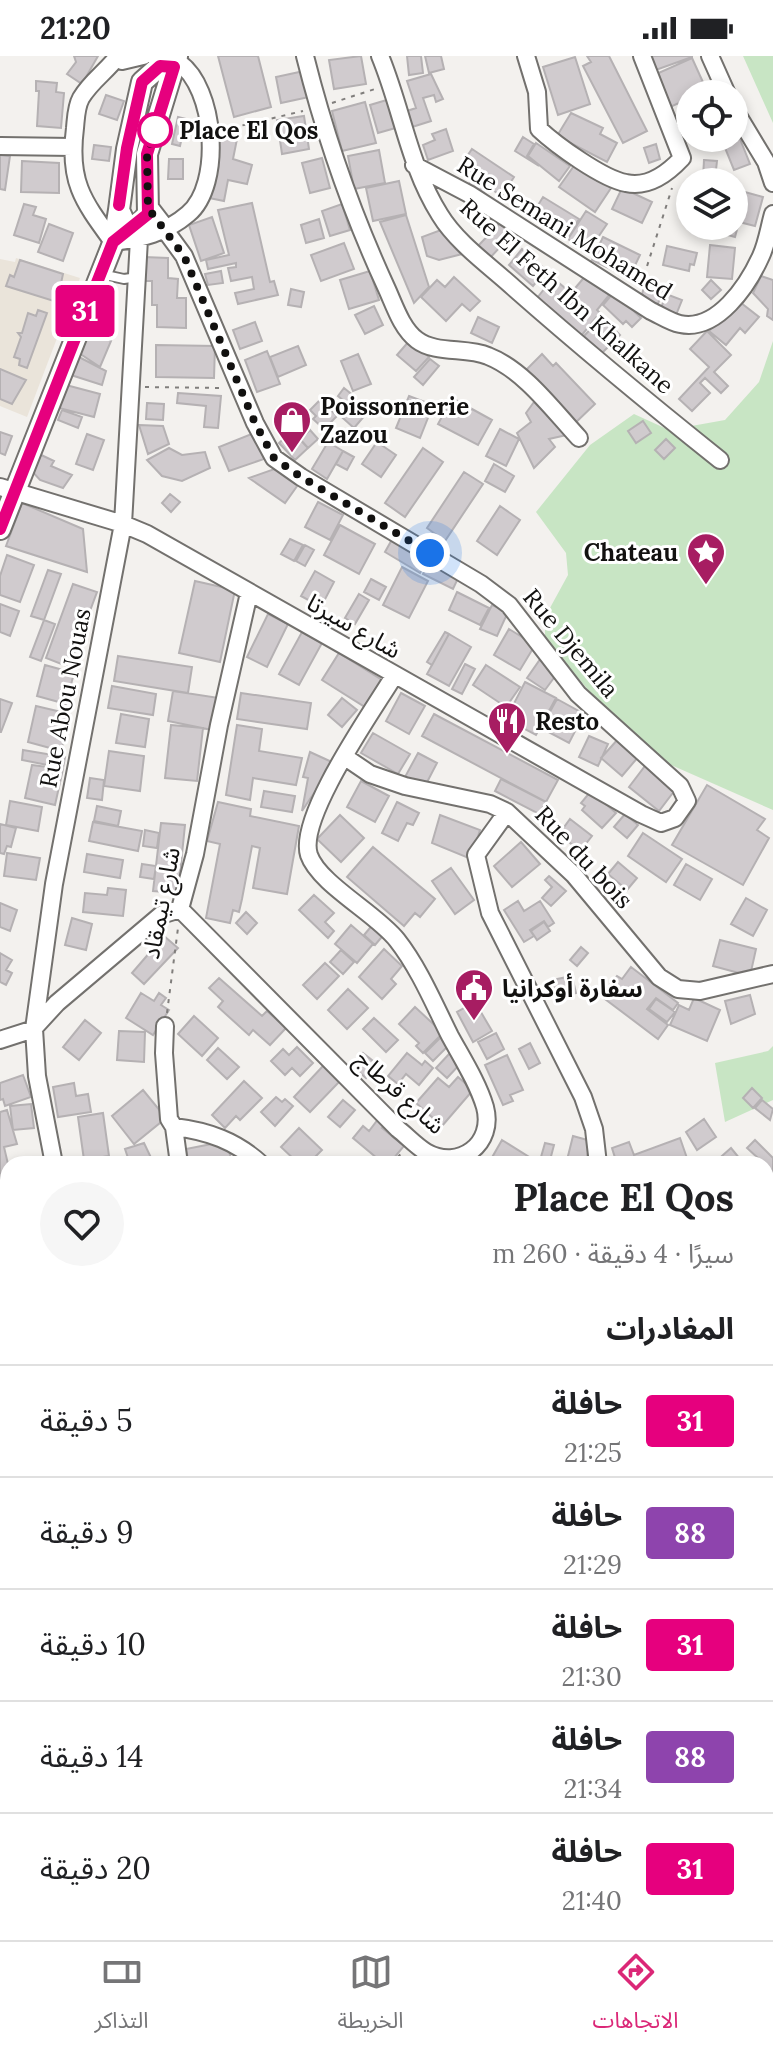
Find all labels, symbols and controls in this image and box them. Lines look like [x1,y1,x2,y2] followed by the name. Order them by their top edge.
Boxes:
[40,9,111,47] text: 21:20
[676,80,748,240] map controls
[676,80,748,152] button: locate
[138,113,172,147] marker: Place El Qos
[179,115,318,146] place label: Place El Qos
[452,149,678,307] street label: Rue Semani Mohamed
[676,168,748,240] button: layers
[454,192,680,400] street label: Rue El Feth Ibn Khalkane
[49,285,121,337] line badge: 31
[71,293,99,329] text: 31
[320,391,469,450] place label: Poissonnerie Zazou
[271,399,313,454] shop icon: Poissonnerie Zazou
[685,531,727,586] place icon: Chateau
[410,533,450,573] your location
[584,537,678,568] place label: Chateau
[516,582,626,704] street label: Rue Djemila
[300,587,407,667] street label: شارع سيرتا
[32,606,98,790] street label: Rue Abou Nouas
[486,700,528,755] restaurant icon: Resto
[535,706,599,737] place label: Resto
[528,799,640,915] street label: Rue du bois
[135,844,189,962] street label: شارع تيمقاد
[453,967,495,1022] public building icon: سفارة أوكرانيا
[502,973,643,1004] place label: سفارة أوكرانيا
[347,1043,452,1142] street label: شارع قرطاج
[513,1173,734,1221] text: Place El Qos
[40,1182,124,1266] button: heart
[492,1237,734,1270] text: سيرًا · 4 دقيقة · 260 m
[606,1309,734,1347] text: المغادرات
[551,1384,622,1422] text: حافلة
[40,1401,133,1439] text: 5 دقيقة
[676,1403,704,1439] text: 31
[564,1436,622,1469] text: 21:25
[551,1496,622,1534] text: حافلة
[40,1513,134,1551] text: 9 دقيقة
[674,1515,706,1551] text: 88
[563,1548,622,1581] text: 21:29
[551,1608,622,1646] text: حافلة
[40,1625,146,1663] text: 10 دقيقة
[676,1627,704,1663] text: 31
[561,1660,622,1693] text: 21:30
[551,1720,622,1758] text: حافلة
[40,1737,143,1775] text: 14 دقيقة
[674,1739,706,1775] text: 88
[563,1772,622,1805] text: 21:34
[551,1832,622,1870] text: حافلة
[40,1849,151,1887] text: 20 دقيقة
[676,1851,704,1887] text: 31
[562,1884,622,1917] text: 21:40
[95,1950,148,2044] tab: التذاكر
[338,1950,403,2044] tab: الخريطة
[593,1950,678,2044] tab: الاتجاهات

